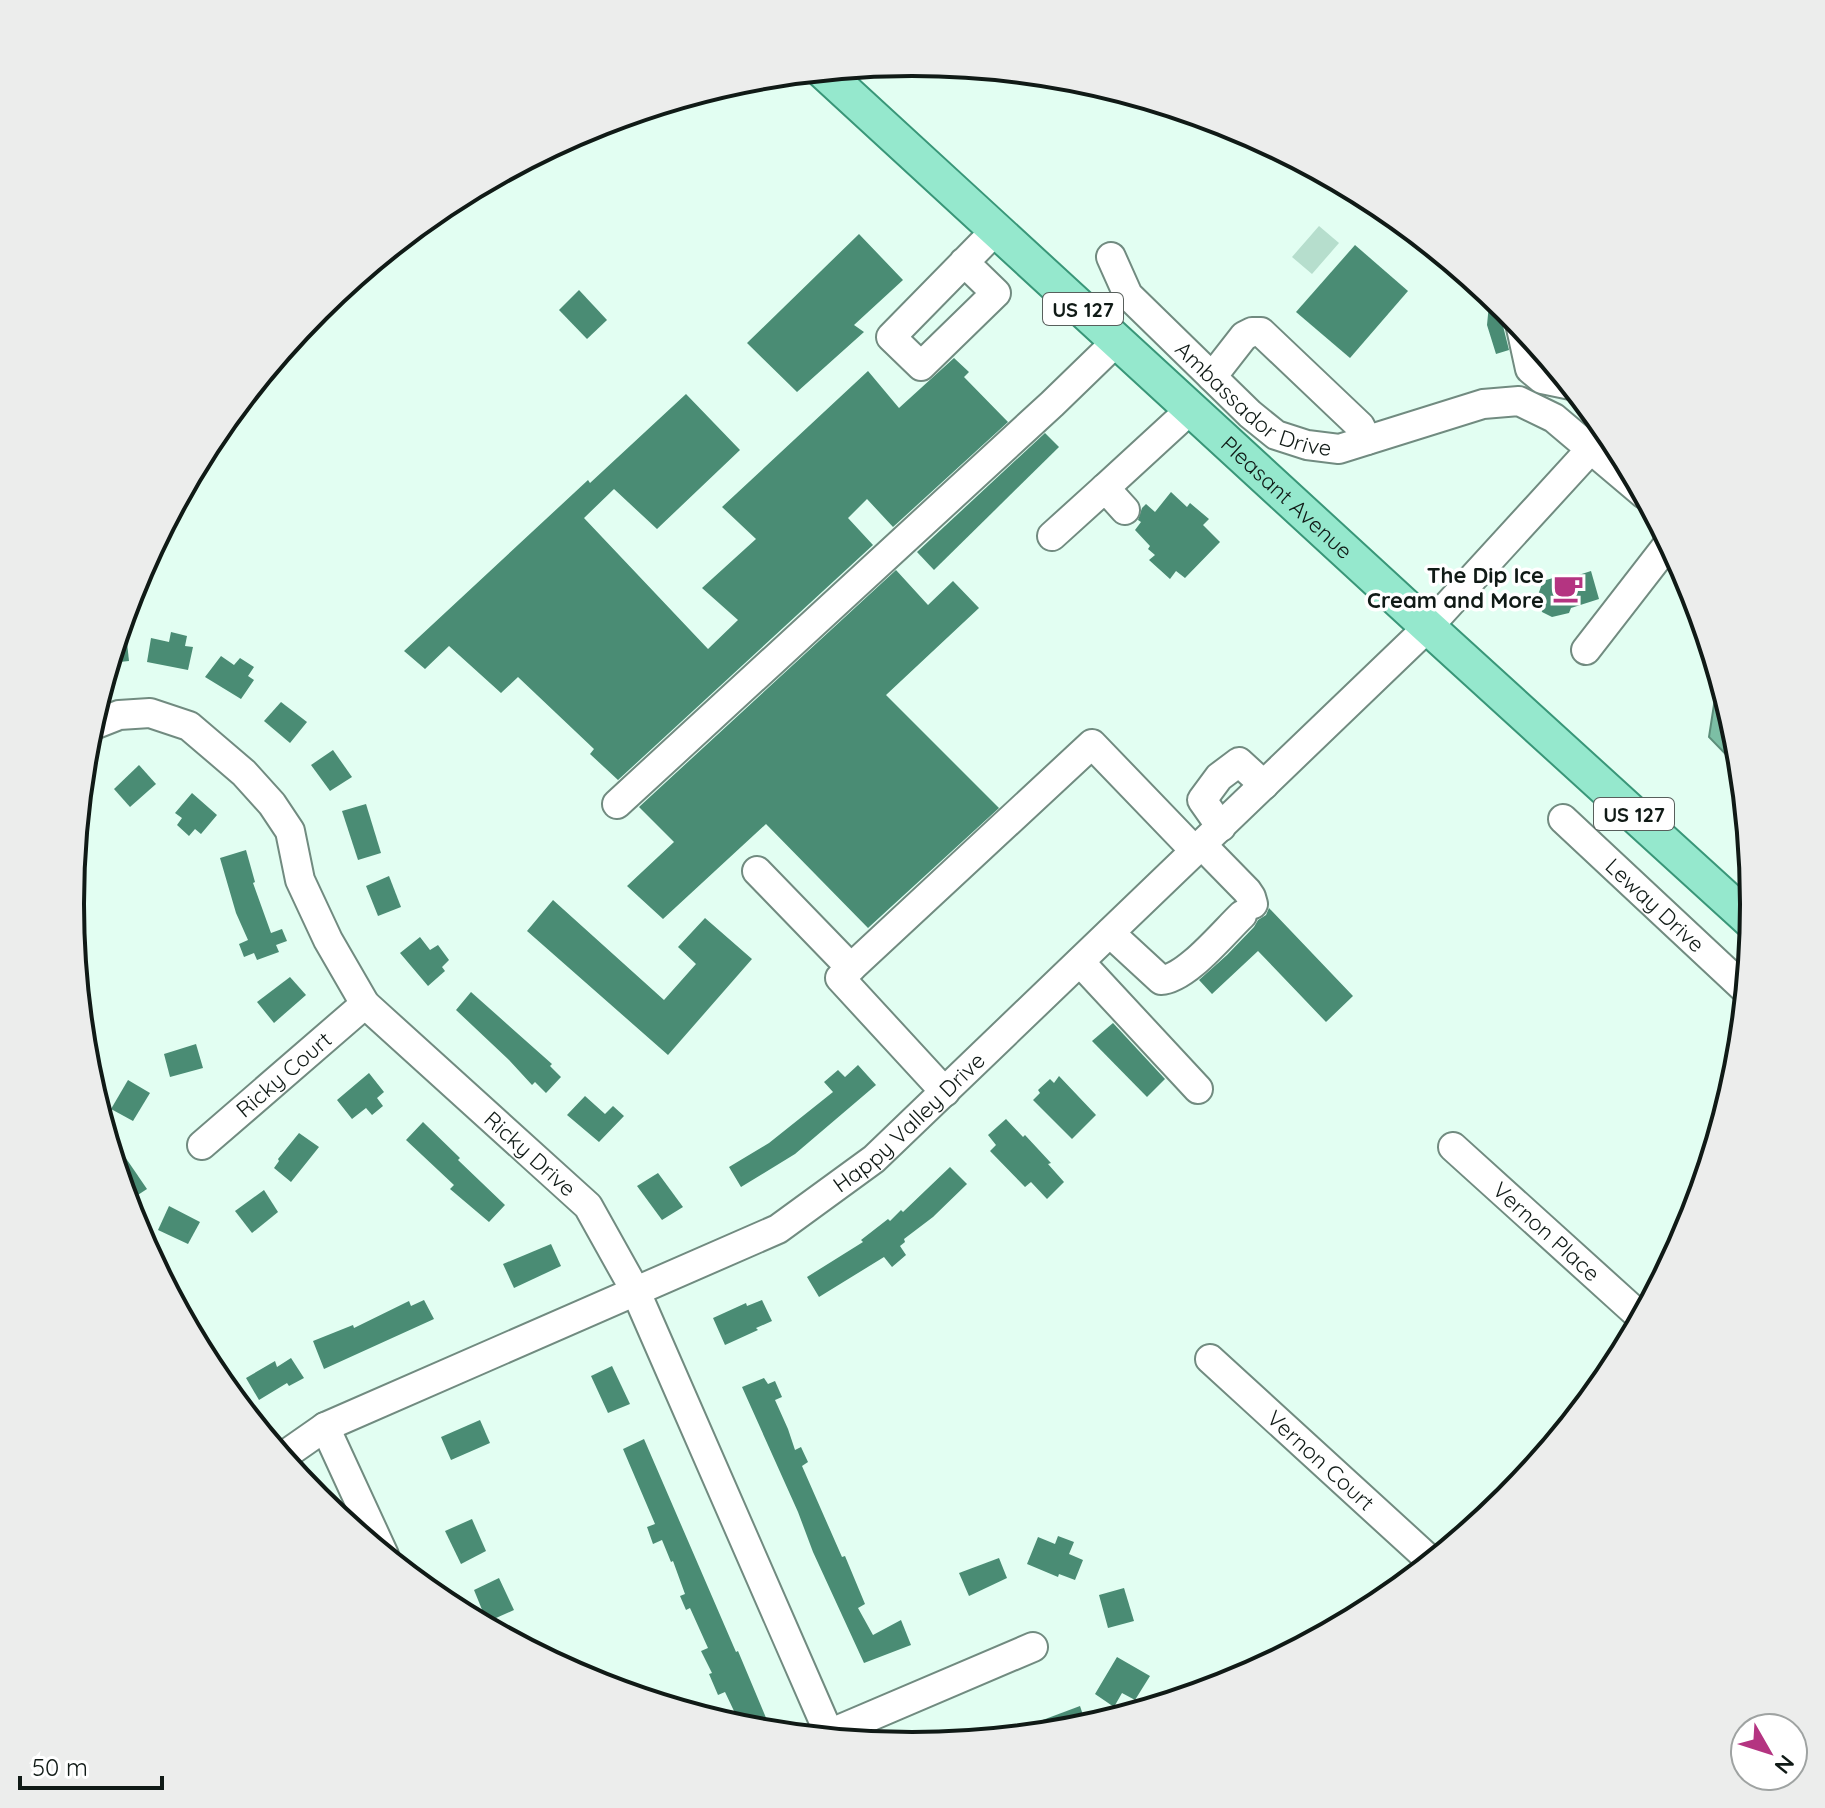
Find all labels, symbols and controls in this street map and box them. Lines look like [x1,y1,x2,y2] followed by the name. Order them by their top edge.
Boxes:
[1043,293,1123,325] road number: US 127
[1170,335,1333,462] street label: Ambassador Drive
[1215,430,1359,565] street label: Pleasant Avenue
[1367,561,1544,614] place label: The Dip Ice Cream and More
[1551,571,1585,605] cafe icon: The Dip Ice Cream and More
[1594,798,1674,830] road number: US 127
[1600,852,1711,958] street label: Leway Drive
[230,1025,337,1123] street label: Ricky Court
[827,1046,991,1198] street label: Happy Valley Drive
[479,1105,582,1202] street label: Ricky Drive
[1487,1176,1606,1287] street label: Vernon Place
[1261,1404,1380,1516] street label: Vernon Court
[1729,1712,1809,1792] north arrow
[20,1740,162,1790] scale bar
[1769,1749,1801,1780] text: N
[32,1752,88,1782] text: 50 m

